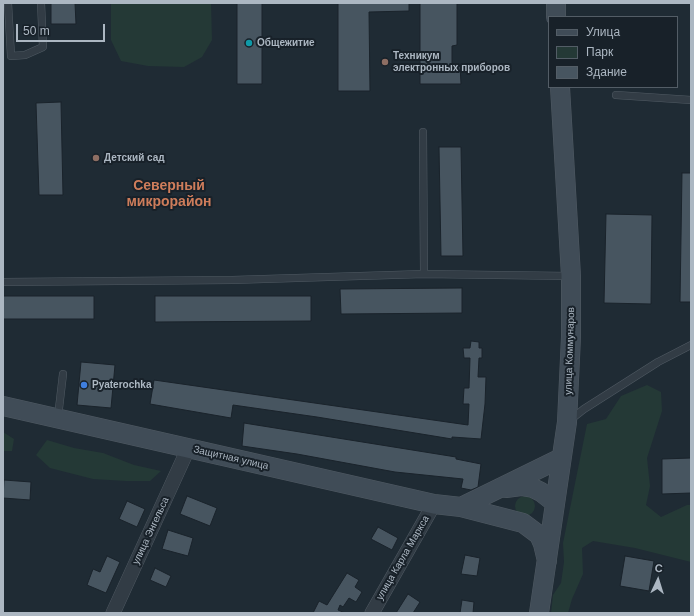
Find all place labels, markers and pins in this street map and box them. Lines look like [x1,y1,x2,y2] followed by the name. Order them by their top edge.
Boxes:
[257,37,315,49] place label: Общежитие
[244,38,254,48] marker: Общежитие
[393,50,510,74] place label: Техникум электронных приборов
[380,57,390,67] marker: Техникум электронных приборов
[104,152,165,164] place label: Детский сад
[91,153,101,163] marker: Детский сад
[92,379,151,391] place label: Pyaterochka
[79,380,89,390] marker: Pyaterochka

